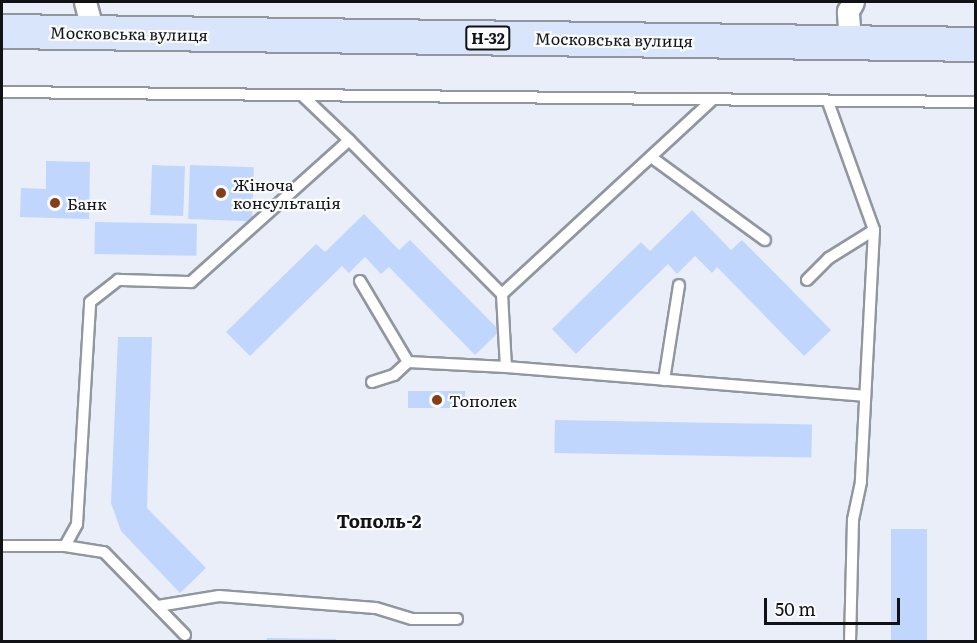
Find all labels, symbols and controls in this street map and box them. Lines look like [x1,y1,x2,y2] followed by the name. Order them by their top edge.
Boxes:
[50,22,208,44] street label: Московська вулиця
[464,26,512,50] road number: Н-32
[535,28,693,50] street label: Московська вулиця
[233,174,341,212] place label: Жіноча консультація
[214,186,228,200] marker: Жіноча консультація
[67,193,107,213] place label: Банк
[48,196,62,210] marker: Банк
[449,390,517,410] place label: Тополек
[430,393,444,407] marker: Тополек
[337,510,421,532] district label: Тополь-2
[767,586,904,624] scale bar
[775,595,816,622] text: 50 m

